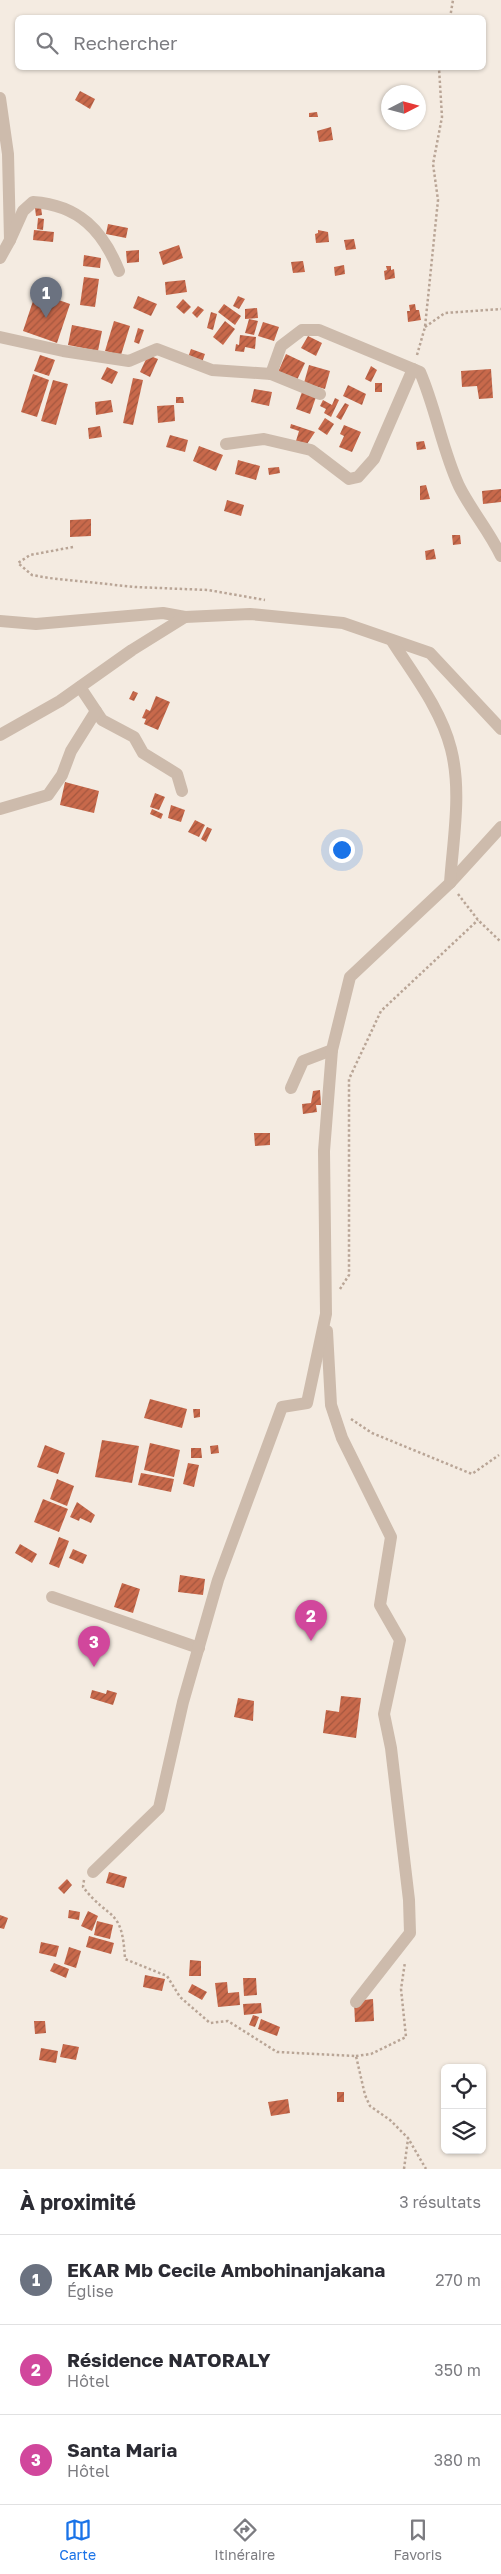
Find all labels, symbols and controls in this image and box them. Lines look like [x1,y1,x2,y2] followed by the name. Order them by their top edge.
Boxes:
[15,15,486,70] search box
[33,29,61,57] icon: search
[73,31,178,54] text: Rechercher
[381,85,426,130] north arrow
[30,277,62,318] pin: 1
[329,837,355,863] your location
[295,1600,327,1641] pin: 2
[78,1626,110,1667] pin: 3
[441,2064,486,2154] map controls
[441,2064,486,2109] button: locate
[441,2109,486,2154] button: layers
[20,2189,136,2215] text: À proximité
[399,2192,481,2212] text: 3 résultats
[67,2258,385,2281] text: EKAR Mb Cecile Ambohinanjakana
[32,2270,40,2290] text: 1
[435,2270,481,2290] text: 270 m
[67,2281,114,2301] text: Église
[67,2348,270,2371] text: Résidence NATORALY
[31,2360,41,2380] text: 2
[434,2360,481,2380] text: 350 m
[67,2371,110,2391] text: Hôtel
[67,2438,177,2461] text: Santa Maria
[31,2450,41,2470] text: 3
[434,2450,481,2470] text: 380 m
[67,2461,110,2481] text: Hôtel
[59,2516,96,2563] tab: Carte
[214,2516,275,2563] tab: Itinéraire
[394,2516,442,2563] tab: Favoris

